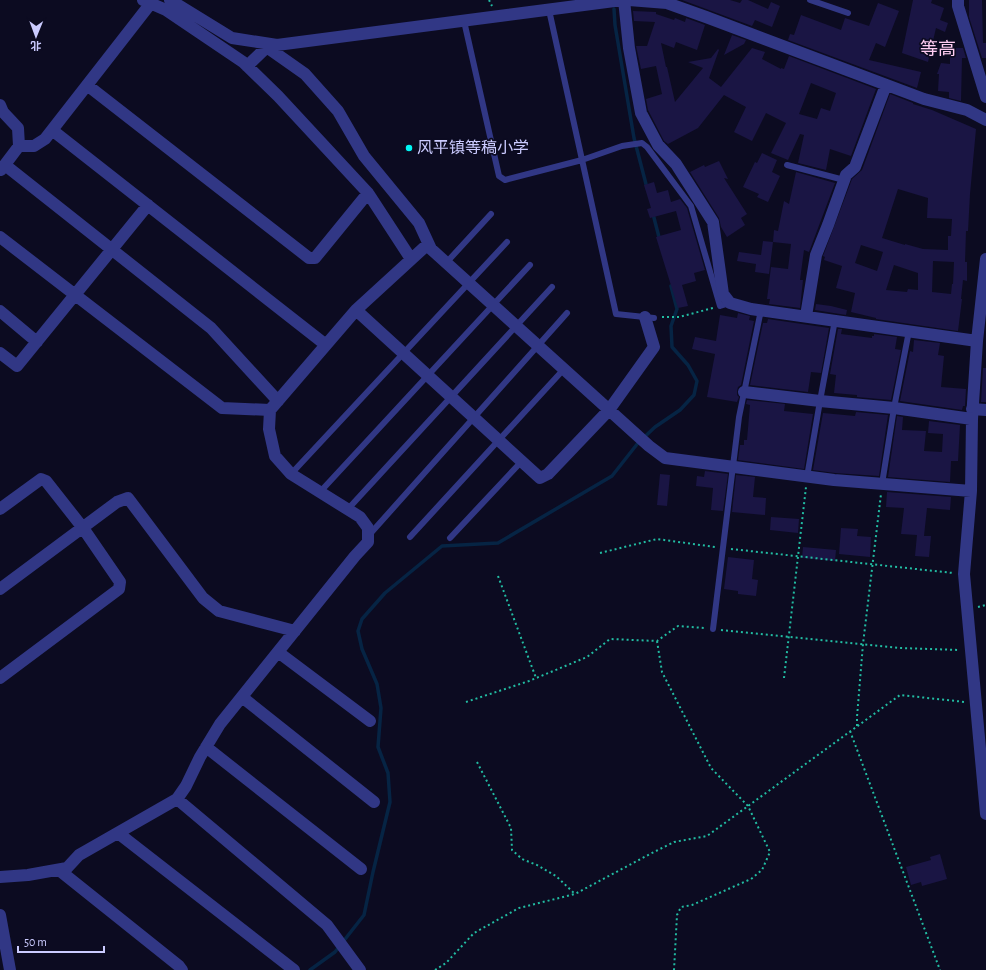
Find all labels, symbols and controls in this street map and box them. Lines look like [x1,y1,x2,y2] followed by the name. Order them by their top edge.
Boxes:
[16,16,56,56] north arrow
[920,39,956,59] district label: 等高
[30,40,41,51] text: 北
[417,139,529,156] place label: 风平镇等稿小学
[404,143,414,153] marker: 风平镇等稿小学
[18,928,104,954] scale bar
[24,936,47,948] text: 50 m

